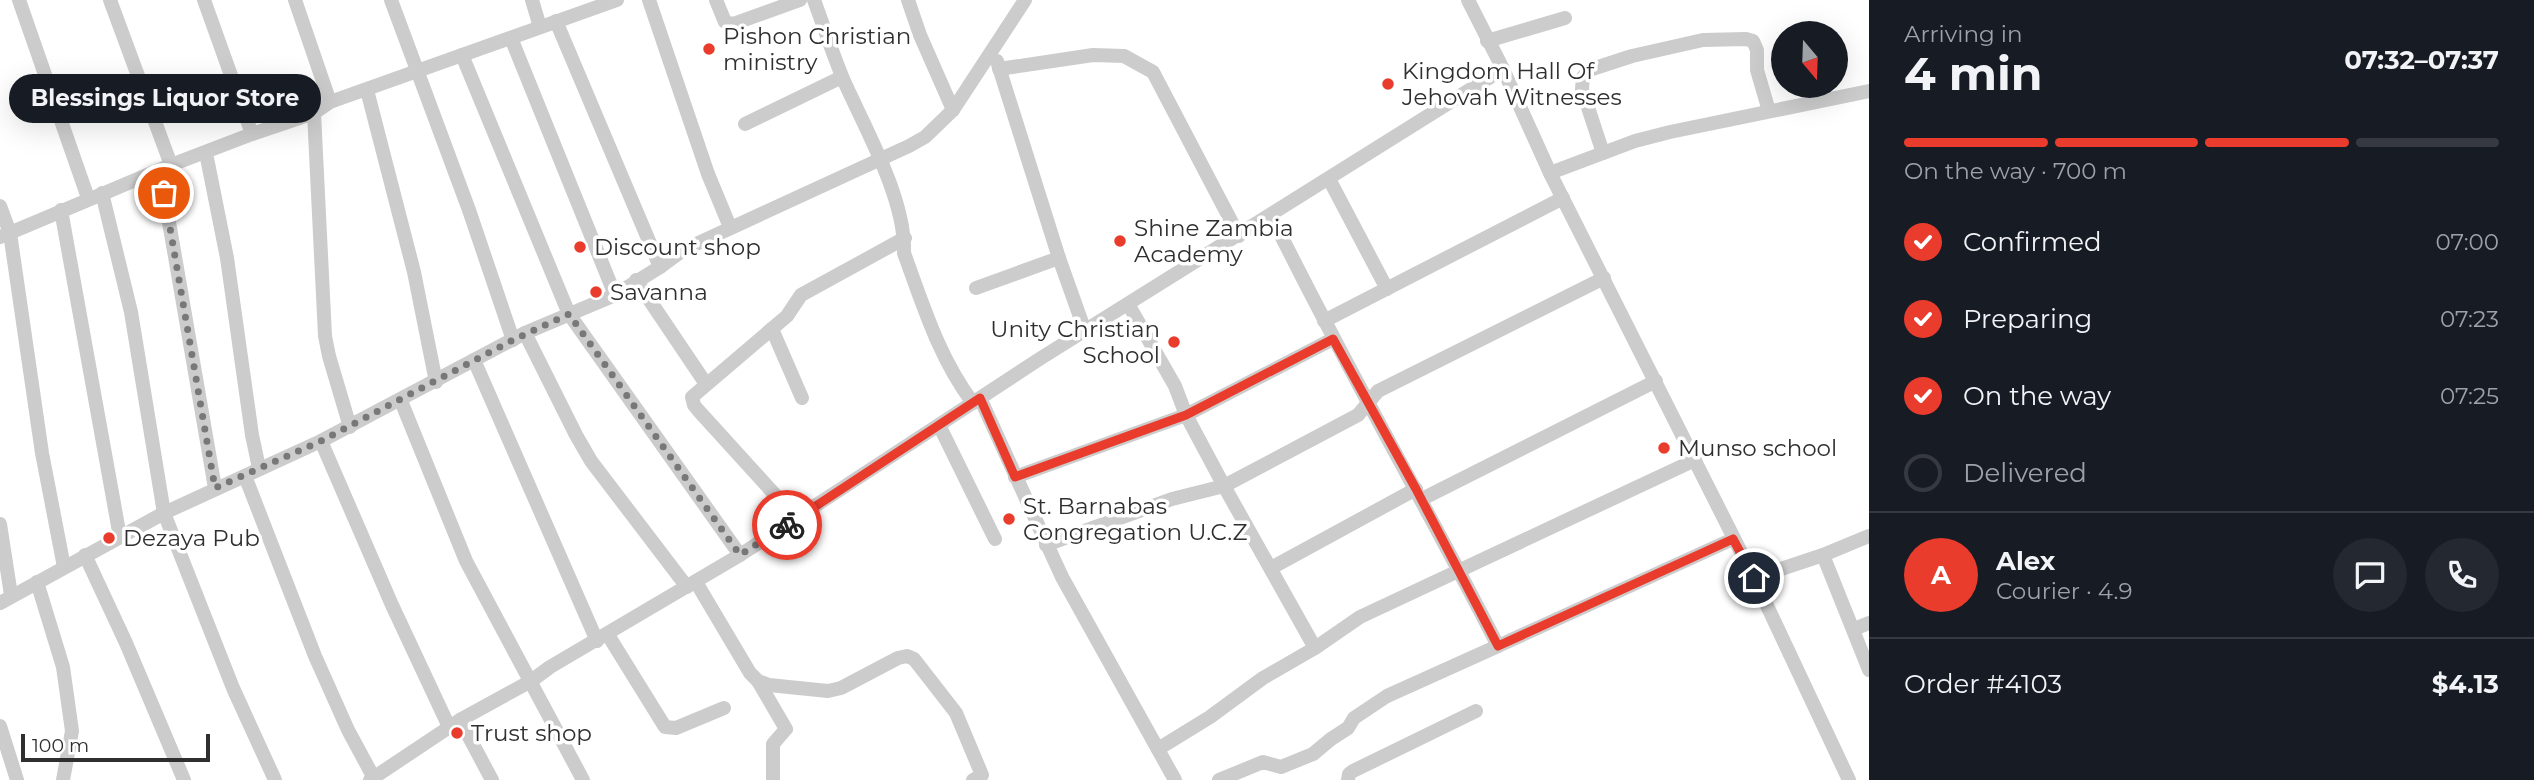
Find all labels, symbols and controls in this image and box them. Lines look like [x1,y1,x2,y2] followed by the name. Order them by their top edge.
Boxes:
[1904,20,2023,48] text: Arriving in
[1771,21,1848,98] north arrow
[1771,21,1848,98] map controls
[723,22,911,76] place label: Pishon Christian ministry
[701,41,717,57] marker: Pishon Christian ministry
[2344,44,2499,76] text: 07:32–07:37
[1904,45,2043,102] text: 4 min
[1401,57,1622,111] place label: Kingdom Hall Of Jehovah Witnesses
[8,74,320,123] callout: Blessings Liquor Store
[1380,76,1396,92] marker: Kingdom Hall Of Jehovah Witnesses
[31,84,299,112] text: Blessings Liquor Store
[1904,157,2127,185] text: On the way · 700 m
[134,163,194,223] pin
[145,174,183,212] icon: bag
[1134,214,1294,268] place label: Shine Zambia Academy
[1904,223,1942,261] icon: check
[1963,226,2102,258] text: Confirmed
[2436,228,2499,256] text: 07:00
[594,233,761,261] place label: Discount shop
[1112,233,1128,249] marker: Shine Zambia Academy
[572,239,588,255] marker: Discount shop
[610,278,708,306] place label: Savanna
[588,284,604,300] marker: Savanna
[1904,300,1942,338] icon: check
[1963,303,2092,335] text: Preparing
[2440,305,2499,333] text: 07:23
[990,315,1160,369] place label: Unity Christian School
[1166,334,1182,350] marker: Unity Christian School
[1904,377,1942,415] icon: check
[1963,380,2111,412] text: On the way
[2440,382,2499,410] text: 07:25
[1678,434,1837,462] place label: Munso school
[1656,440,1672,456] marker: Munso school
[1963,457,2087,489] text: Delivered
[752,490,822,560] courier
[1023,492,1248,546] place label: St. Barnabas Congregation U.C.Z
[768,506,806,544] icon: bike
[1001,511,1017,527] marker: St. Barnabas Congregation U.C.Z
[123,524,260,552] place label: Dezaya Pub
[101,530,117,546] marker: Dezaya Pub
[2333,538,2407,612] button: chat
[2425,538,2499,612] button: phone
[1996,545,2055,577] text: Alex
[1724,548,1784,608] pin
[1735,559,1773,597] icon: home
[1931,559,1951,591] text: A
[1996,577,2132,605] text: Courier · 4.9
[1904,668,2062,700] text: Order #4103
[2432,668,2499,700] text: $4.13
[471,719,592,747] place label: Trust shop
[449,725,465,741] marker: Trust shop
[21,731,210,763] scale bar
[32,734,89,757] text: 100 m

